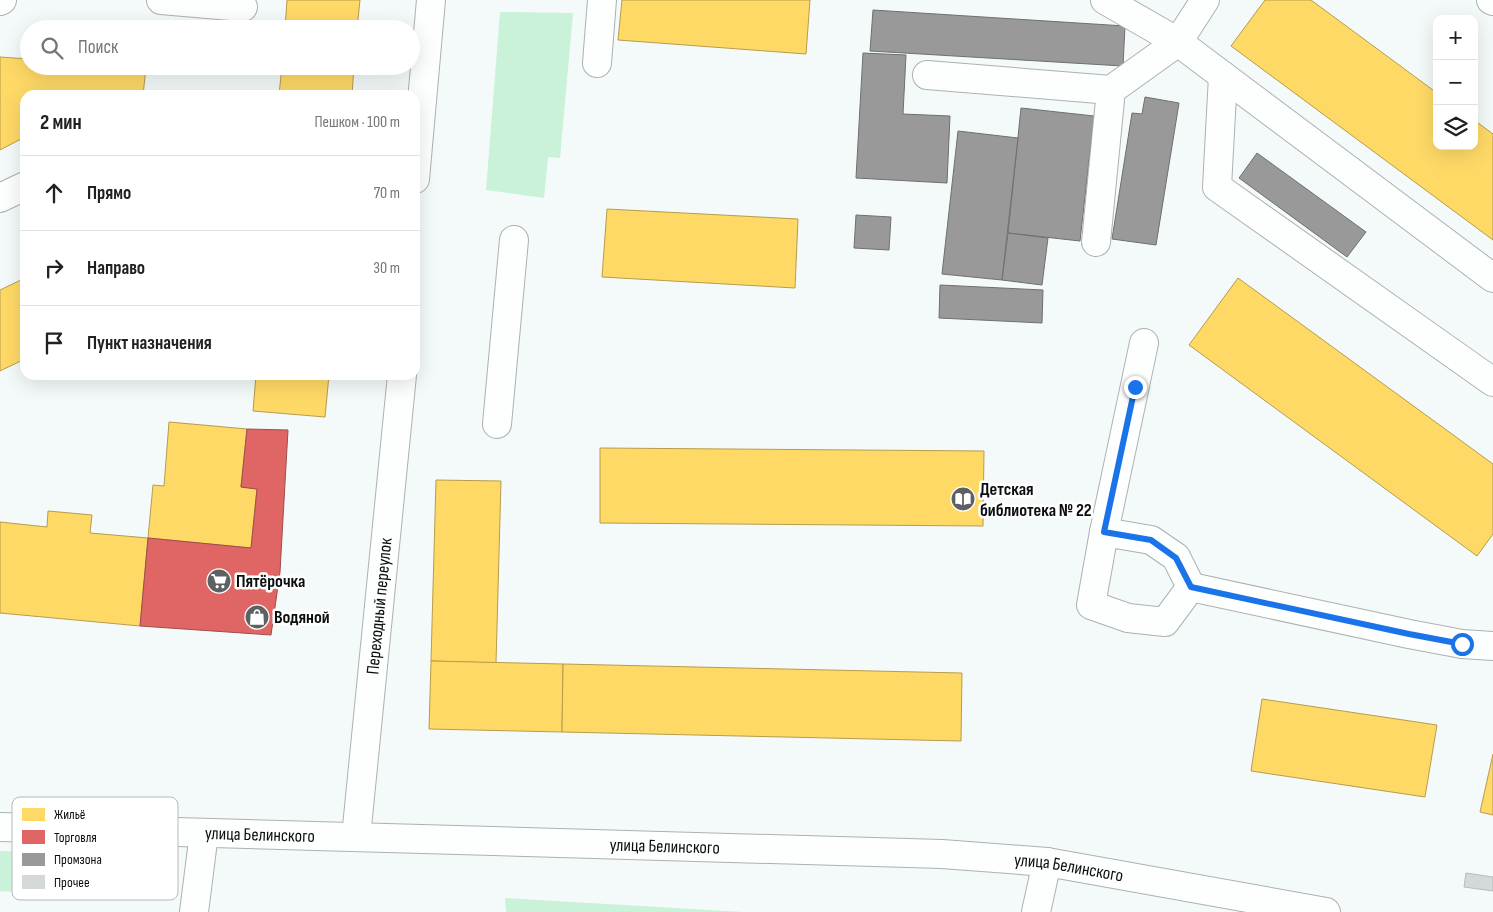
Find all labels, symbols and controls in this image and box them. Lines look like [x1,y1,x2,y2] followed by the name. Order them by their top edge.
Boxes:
[1433,15,1478,150] map controls
[1433,15,1478,60] button: +
[20,20,420,75] search box
[38,34,66,62] icon: search
[78,36,118,59] text: Поиск
[1433,60,1478,105] button: −
[1433,105,1478,150] button: layers
[40,110,82,135] text: 2 мин
[314,113,400,132] text: Пешком · 100 m
[40,179,68,207] icon: ahead
[87,182,131,205] text: Прямо
[374,184,400,203] text: 70 m
[40,254,68,282] icon: right
[87,257,145,280] text: Направо
[373,259,400,278] text: 30 m
[40,329,68,357] icon: arrive
[87,332,212,355] text: Пункт назначения
[1124,376,1147,399] route end
[980,479,1092,521] place label: Детская библиотека № 22
[950,486,976,512] library icon: Детская библиотека № 22
[362,537,397,676] street label: Переходный переулок
[206,568,232,594] supermarket icon: Пятёрочка
[236,571,305,592] place label: Пятёрочка
[244,604,270,630] shop icon: Водяной
[274,607,330,628] place label: Водяной
[1451,633,1474,656] route start
[12,797,178,900] legend
[54,806,85,823] text: Жильё
[205,823,315,847] street label: улица Белинского
[54,829,97,846] text: Торговля
[609,834,720,859] street label: улица Белинского
[1013,850,1125,886] street label: улица Белинского
[54,851,102,868] text: Промзона
[54,874,90,891] text: Прочее

